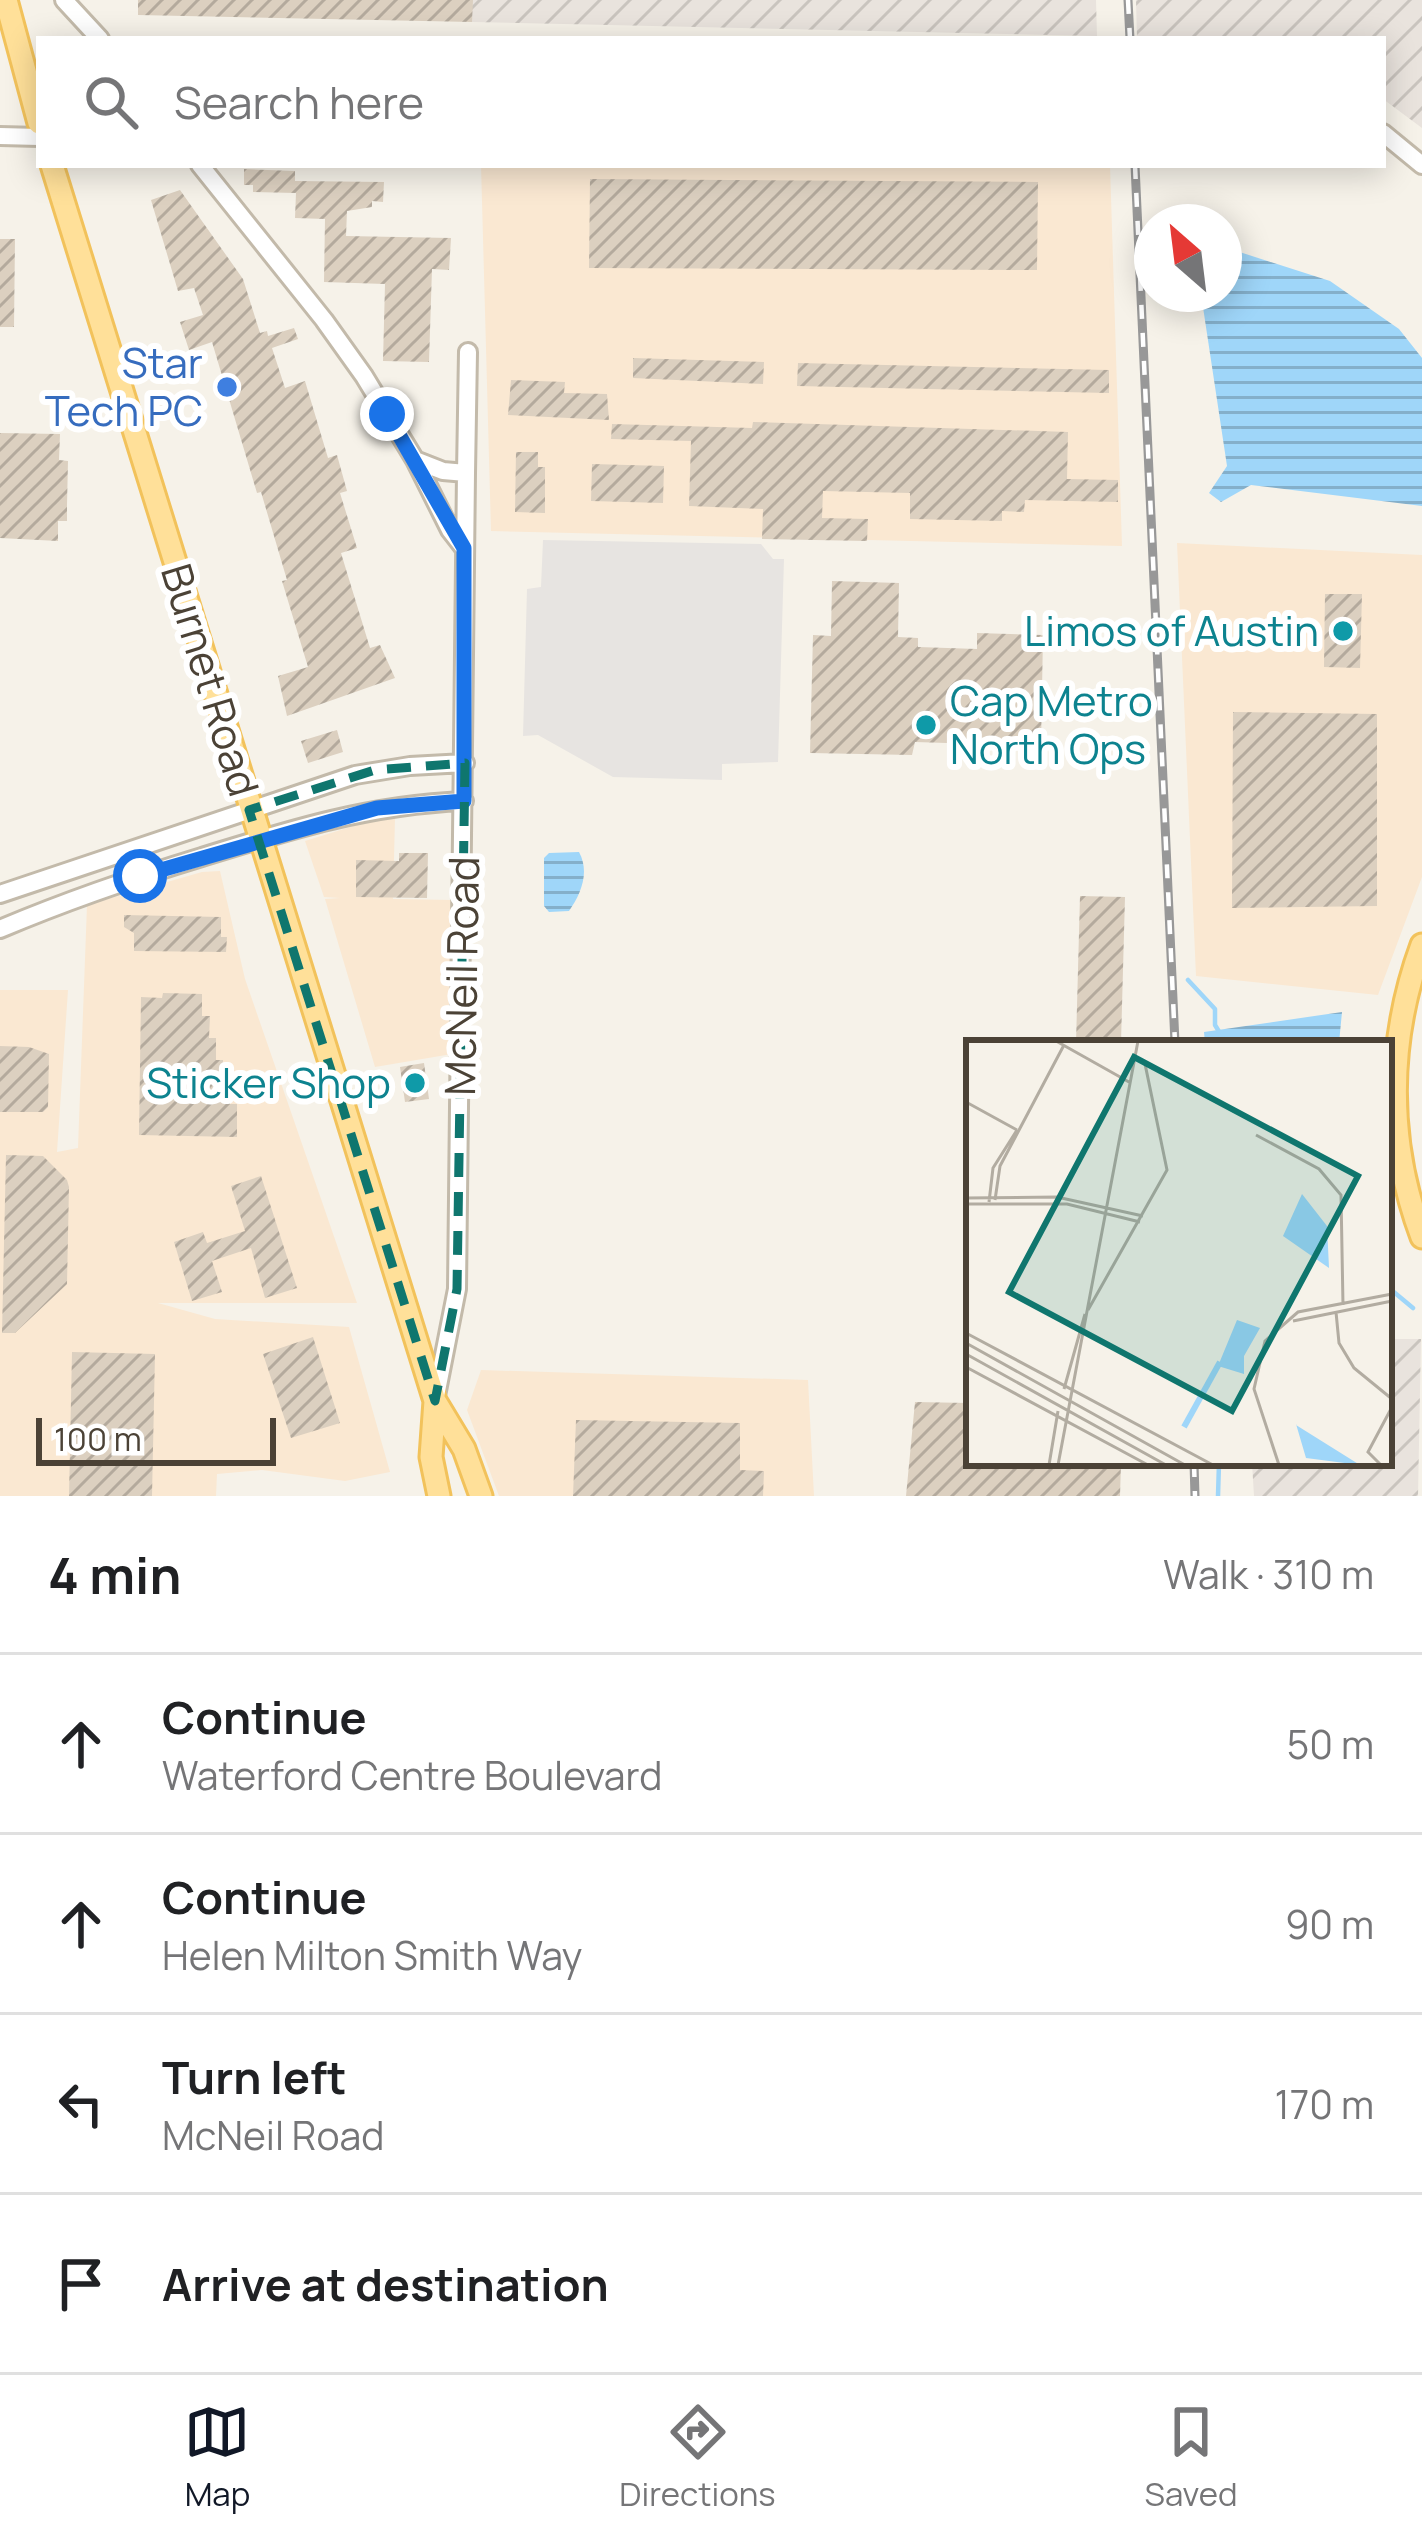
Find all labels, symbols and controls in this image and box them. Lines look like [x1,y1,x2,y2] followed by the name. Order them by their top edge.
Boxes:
[36,36,1386,168] search box
[78,69,144,135] icon: search
[174,71,424,133] text: Search here
[1134,204,1242,312] north arrow
[45,333,203,439] place label: Star Tech PC
[214,374,240,400] marker: Star Tech PC
[360,387,414,441] route end
[148,556,274,803] street label: Burnet Road
[1024,601,1319,659] place label: Limos of Austin
[1330,618,1356,644] marker: Limos of Austin
[950,671,1153,777] place label: Cap Metro North Ops
[913,712,939,738] marker: Cap Metro North Ops
[113,849,167,903] route start
[430,856,492,1096] street label: McNeil Road
[966,1040,1392,1466] inset map
[146,1053,391,1111] place label: Sticker Shop
[402,1070,428,1096] marker: Sticker Shop
[36,1412,276,1465] scale bar
[54,1416,142,1461] text: 100 m
[48,1540,181,1609] text: 4 min
[1163,1547,1374,1601] text: Walk · 310 m
[162,1686,367,1748] text: Continue
[48,1711,114,1777] icon: ahead
[1287,1717,1374,1771] text: 50 m
[162,1748,662,1802] text: Waterford Centre Boulevard
[162,1866,367,1928] text: Continue
[48,1891,114,1957] icon: ahead
[1285,1897,1374,1951] text: 90 m
[162,1928,582,1982] text: Helen Milton Smith Way
[162,2046,347,2108] text: Turn left
[48,2071,114,2137] icon: left
[1275,2077,1374,2131] text: 170 m
[162,2108,384,2162] text: McNeil Road
[48,2251,114,2317] icon: arrive
[162,2253,609,2315] text: Arrive at destination
[184,2399,250,2516] tab: Map
[619,2399,776,2516] tab: Directions
[1145,2399,1238,2516] tab: Saved

